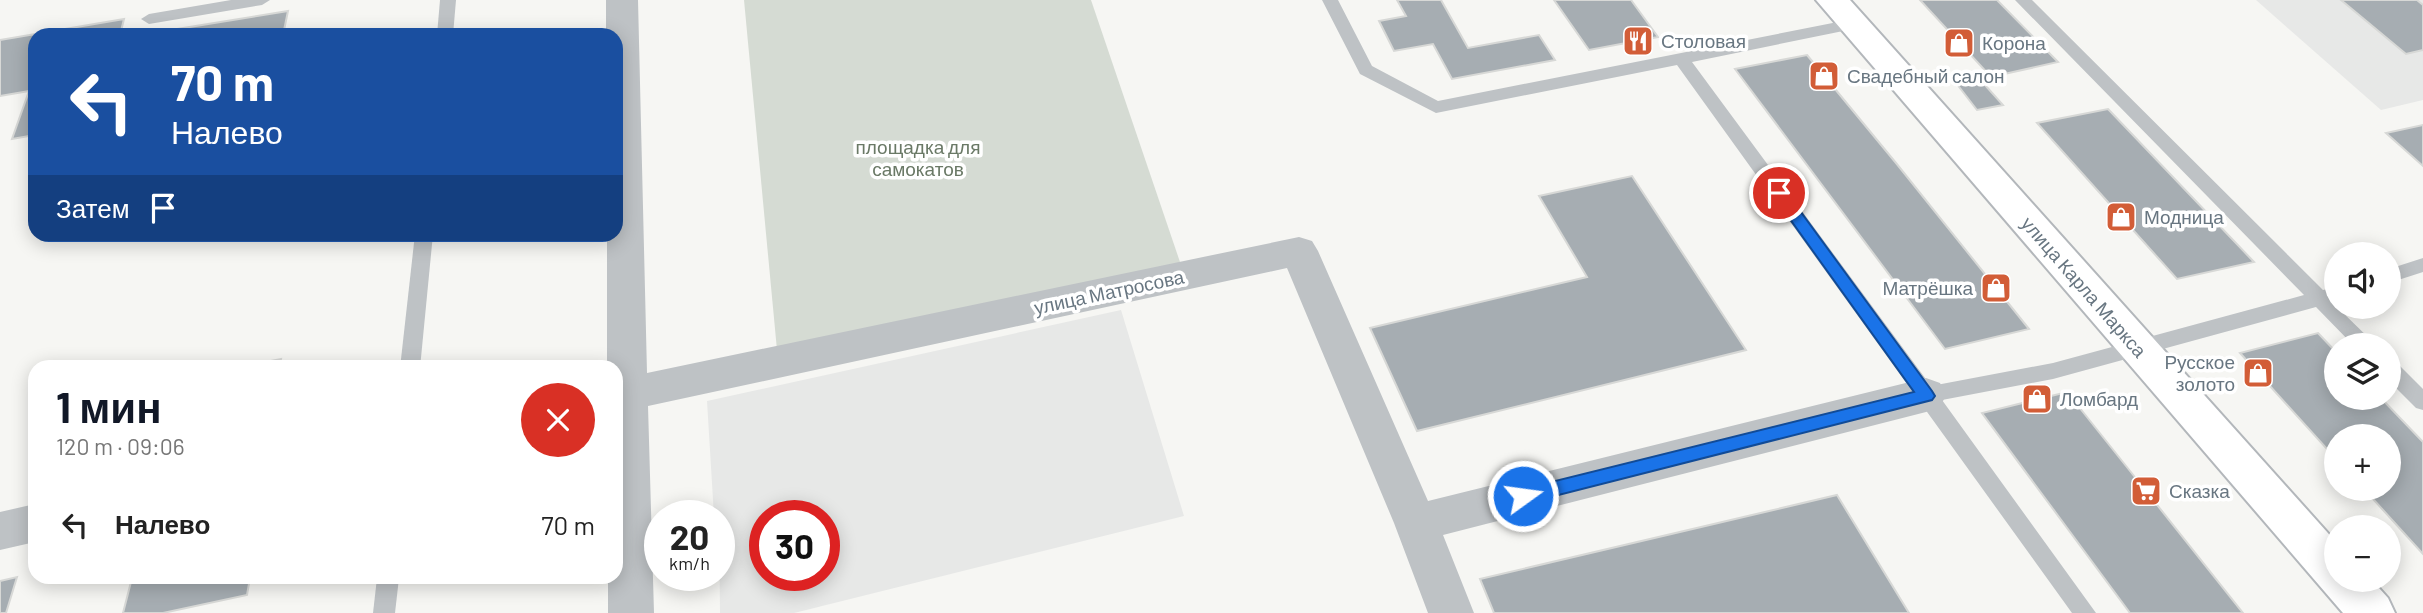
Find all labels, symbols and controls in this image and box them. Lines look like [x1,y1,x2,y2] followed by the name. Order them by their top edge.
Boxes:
[1621,24,1655,58] restaurant icon: Столовая
[1942,26,1976,60] shop icon: Корона
[1661,29,1746,52] place label: Столовая
[1982,31,2046,54] place label: Корона
[171,52,274,111] text: 70 m
[56,56,147,147] icon: left
[1807,59,1841,93] shop icon: Свадебный салон
[1847,64,2004,87] place label: Свадебный салон
[171,112,283,150] text: Налево
[856,135,981,180] park label: площадка для самокатов
[1749,163,1809,223] pin
[1760,174,1798,212] icon: arrive
[144,189,182,227] icon: arrive
[56,192,130,223] text: Затем
[2104,200,2138,234] shop icon: Модница
[2144,205,2224,228] place label: Модница
[2017,212,2152,362] street label: улица Карла Маркса
[2324,242,2401,592] map controls
[2324,242,2401,319] button: sound
[1032,264,1186,319] street label: улица Матросова
[1979,271,2013,305] shop icon: Матрёшка
[1882,276,1973,299] place label: Матрёшка
[2324,333,2401,410] button: layers
[2164,350,2235,395] place label: Русское золото
[2241,356,2275,390] shop icon: Русское золото
[56,381,162,431] text: 1 мин
[2020,382,2054,416] shop icon: Ломбард
[521,383,595,457] button: close
[2060,387,2138,410] place label: Ломбард
[2324,424,2401,501] button: +
[56,432,185,460] text: 120 m · 09:06
[1486,459,1560,533] position arrow
[2129,474,2163,508] supermarket icon: Сказка
[2169,479,2230,502] place label: Сказка
[749,500,840,591] speed limit sign: 30
[56,506,94,544] icon: left
[115,508,210,539] text: Налево
[541,509,595,540] text: 70 m
[670,515,709,557] text: 20
[2324,515,2401,592] button: −
[669,552,710,574] text: km/h

